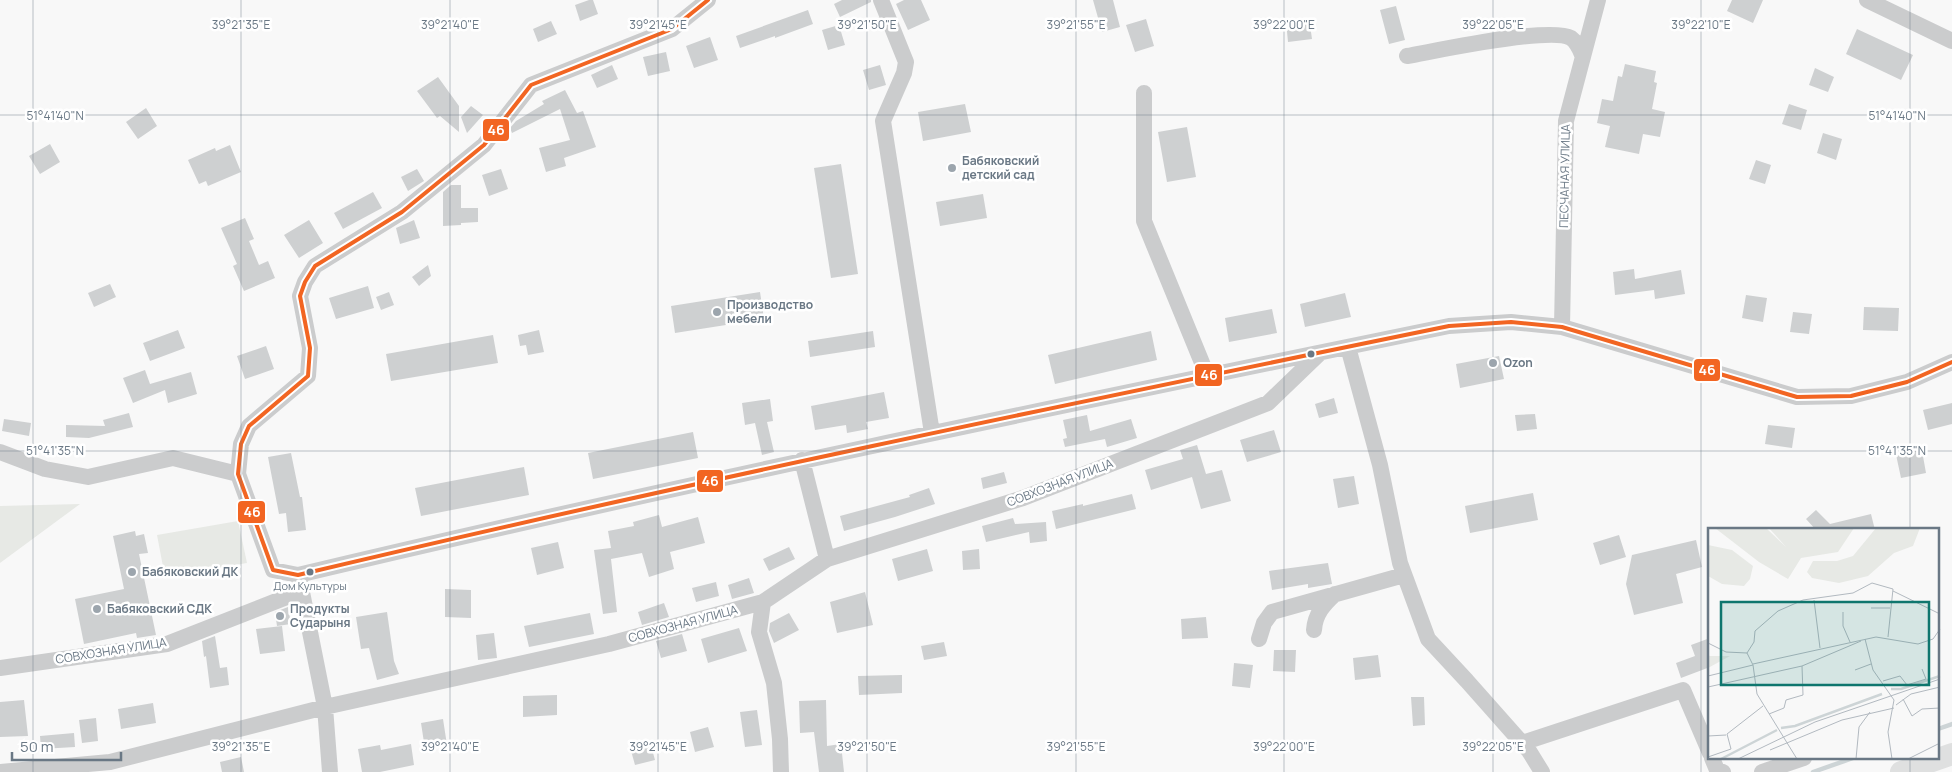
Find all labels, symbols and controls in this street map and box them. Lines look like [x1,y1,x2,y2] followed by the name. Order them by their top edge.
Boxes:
[212,16,270,33] text: 39°21'35"E
[421,16,479,33] text: 39°21'40"E
[629,16,687,33] text: 39°21'45"E
[837,16,897,33] text: 39°21'50"E
[1047,16,1106,33] text: 39°21'55"E
[1253,16,1315,33] text: 39°22'00"E
[1462,16,1524,33] text: 39°22'05"E
[1671,16,1731,33] text: 39°22'10"E
[26,107,84,124] text: 51°41'40"N
[1868,107,1926,124] text: 51°41'40"N
[482,118,510,142] line badge: 46
[487,120,505,139] text: 46
[1555,123,1574,228] street label: ПЕСЧАНАЯ УЛИЦА
[962,152,1039,183] place label: Бабяковский детский сад
[946,162,958,174] marker: Бабяковский детский сад
[727,296,813,327] place label: Производство мебели
[711,306,723,318] marker: Производство мебели
[1306,349,1316,359] unlabelled marker
[1503,354,1533,371] place label: Ozon
[1487,357,1499,369] marker: Ozon
[1693,358,1721,382] line badge: 46
[1698,360,1716,379] text: 46
[1194,363,1223,387] line badge: 46
[1200,365,1218,384] text: 46
[26,442,84,459] text: 51°41'35"N
[1868,442,1926,459] text: 51°41'35"N
[1004,454,1116,511] street label: СОВХОЗНАЯ УЛИЦА
[696,469,724,493] line badge: 46
[701,471,719,490] text: 46
[237,500,266,524] line badge: 46
[243,502,261,521] text: 46
[1708,528,1940,760] inset map
[142,563,239,580] place label: Бабяковский ДК
[126,566,138,578] marker: Бабяковский ДК
[305,567,315,577] marker: Дом Культуры
[273,578,347,593] place label: Дом Культуры
[107,600,212,617] place label: Бабяковский СДК
[290,600,351,631] place label: Продукты Сударыня
[626,601,740,646] street label: СОВХОЗНАЯ УЛИЦА
[91,603,103,615] marker: Бабяковский СДК
[274,610,286,622] marker: Продукты Сударыня
[54,633,168,668] street label: СОВХОЗНАЯ УЛИЦА
[12,730,121,762] scale bar
[20,736,54,757] text: 50 m
[212,738,270,755] text: 39°21'35"E
[421,738,479,755] text: 39°21'40"E
[629,738,687,755] text: 39°21'45"E
[837,738,897,755] text: 39°21'50"E
[1047,738,1106,755] text: 39°21'55"E
[1253,738,1315,755] text: 39°22'00"E
[1462,738,1524,755] text: 39°22'05"E

